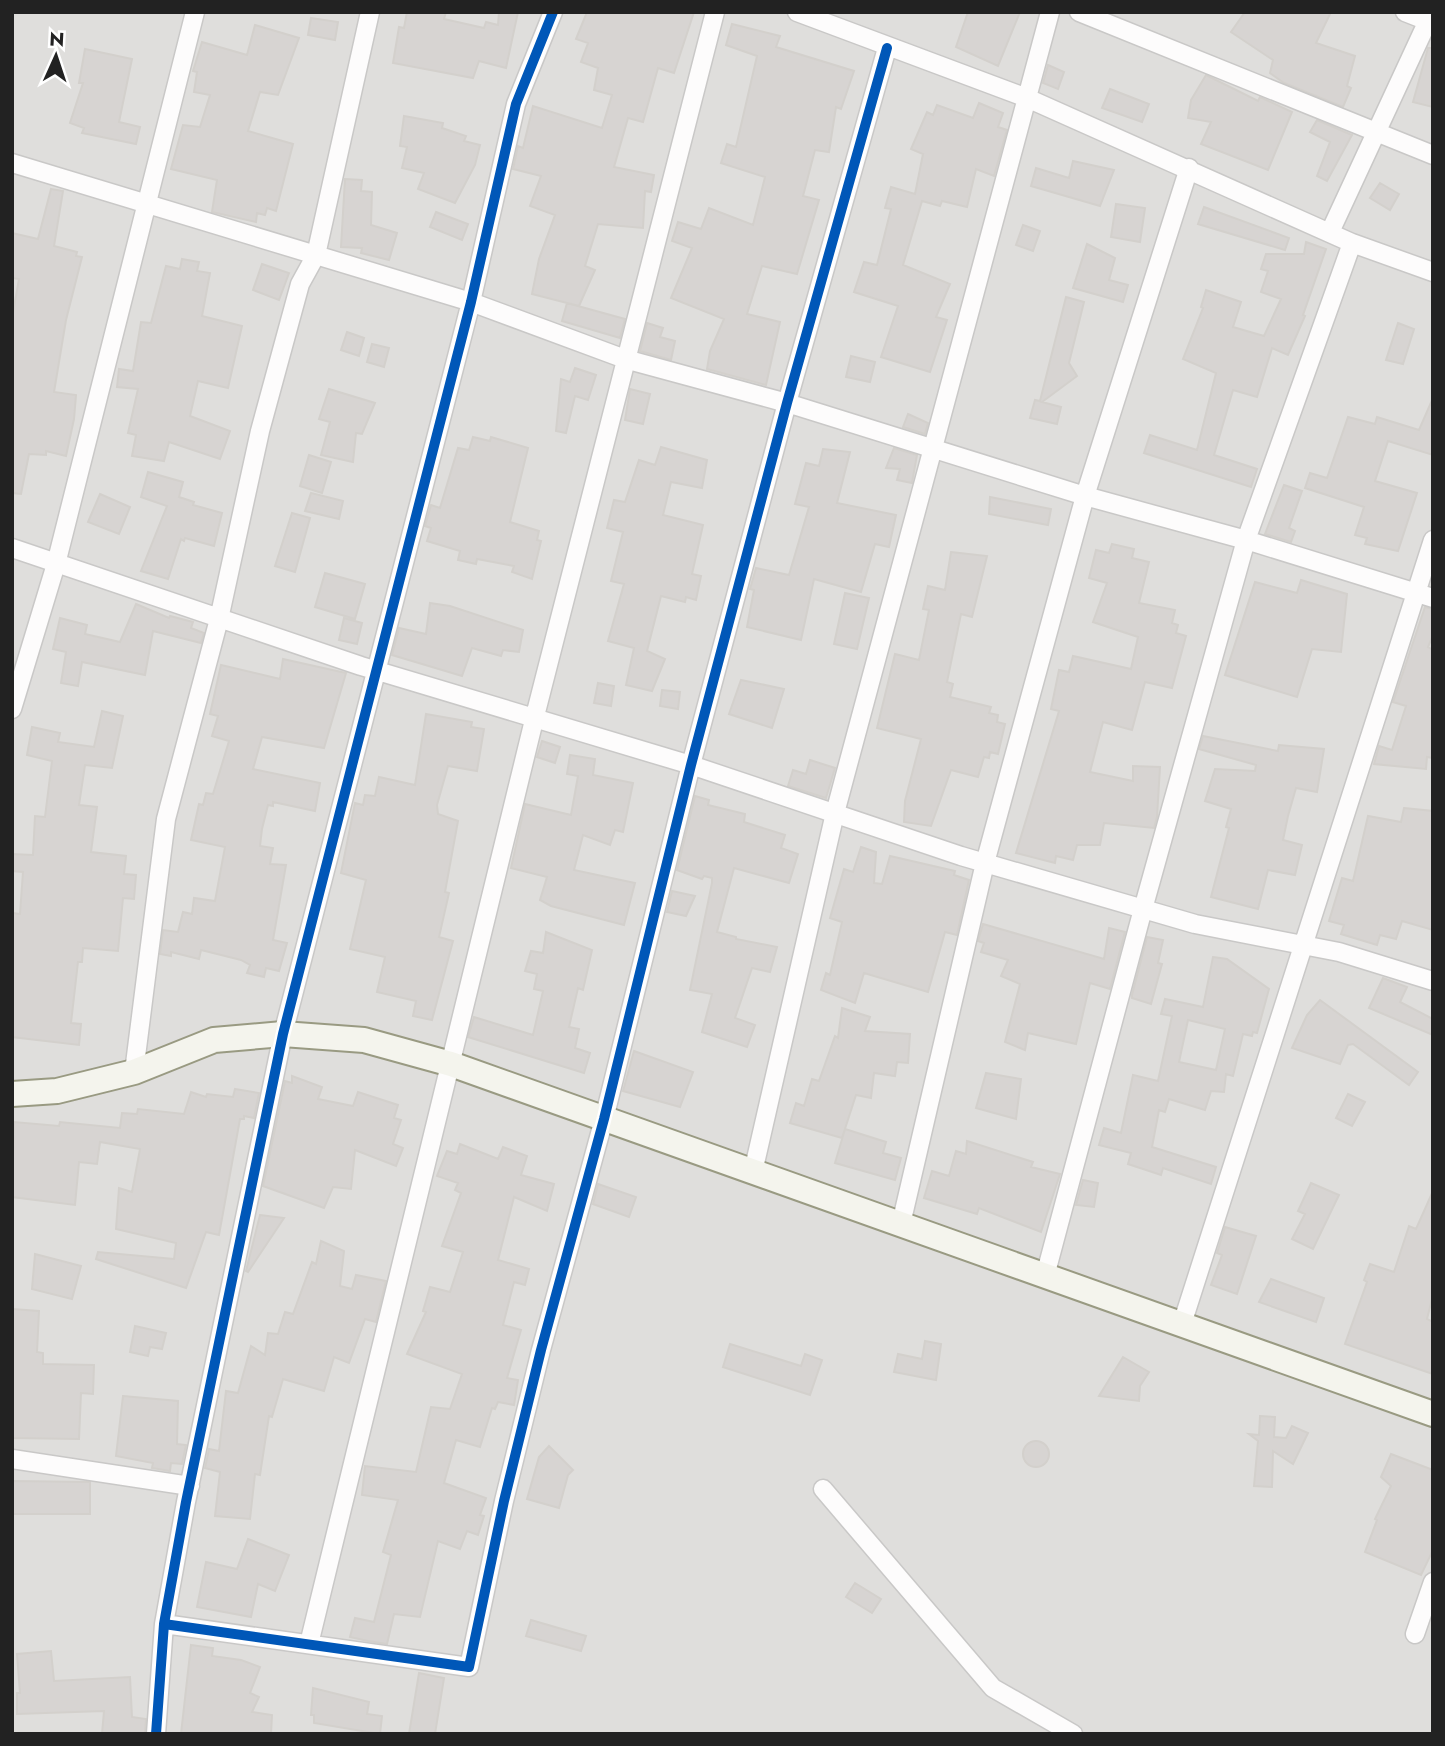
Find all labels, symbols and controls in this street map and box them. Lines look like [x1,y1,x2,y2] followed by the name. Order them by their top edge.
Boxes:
[21,21,91,91] north arrow
[49,26,65,53] text: N

